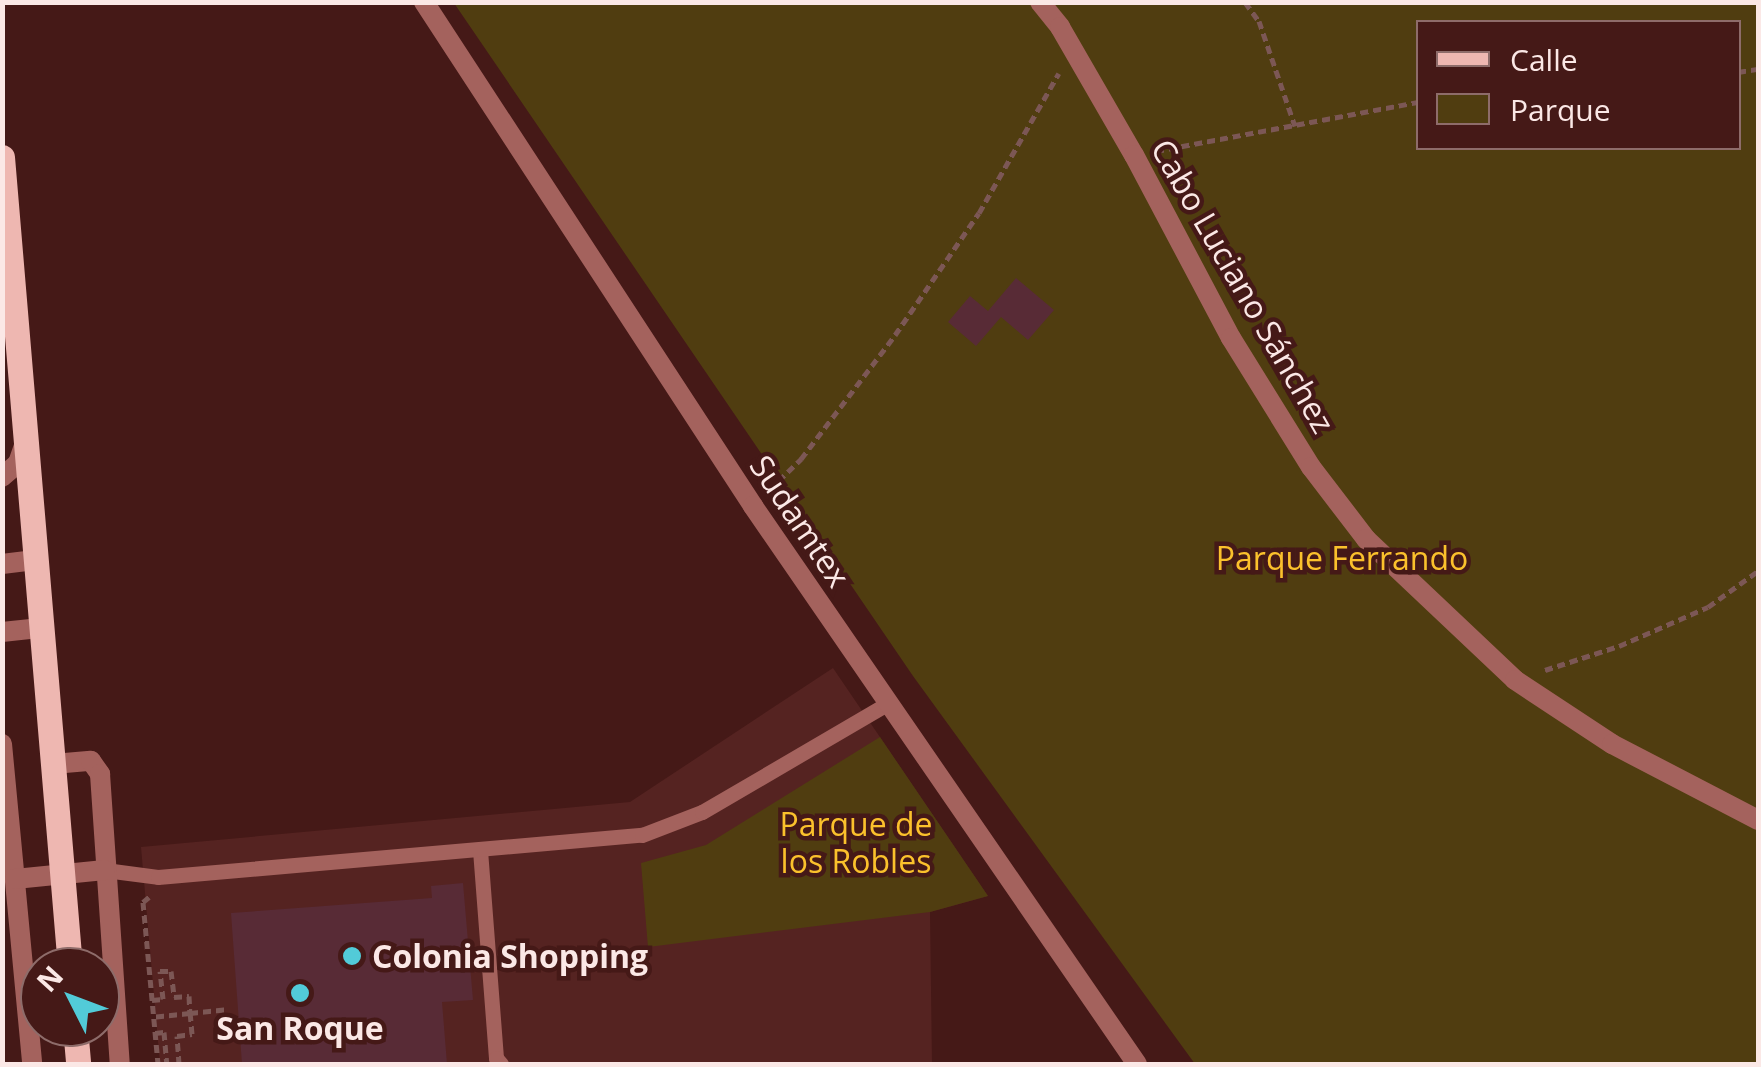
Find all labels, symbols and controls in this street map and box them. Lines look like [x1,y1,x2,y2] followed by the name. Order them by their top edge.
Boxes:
[1416,20,1741,150] legend
[1510,39,1578,80] text: Calle
[1510,89,1611,130] text: Parque
[1143,132,1343,440] street label: Cabo Luciano Sánchez
[742,448,858,594] street label: Sudamtex
[1216,539,1468,577] park label: Parque Ferrando
[779,806,933,881] park label: Parque de los Robles
[372,937,648,975] place label: Colonia Shopping
[341,945,363,967] marker: Colonia Shopping
[20,947,120,1047] north arrow
[27,957,71,999] text: N
[289,982,311,1004] marker: San Roque
[216,1009,384,1047] place label: San Roque

